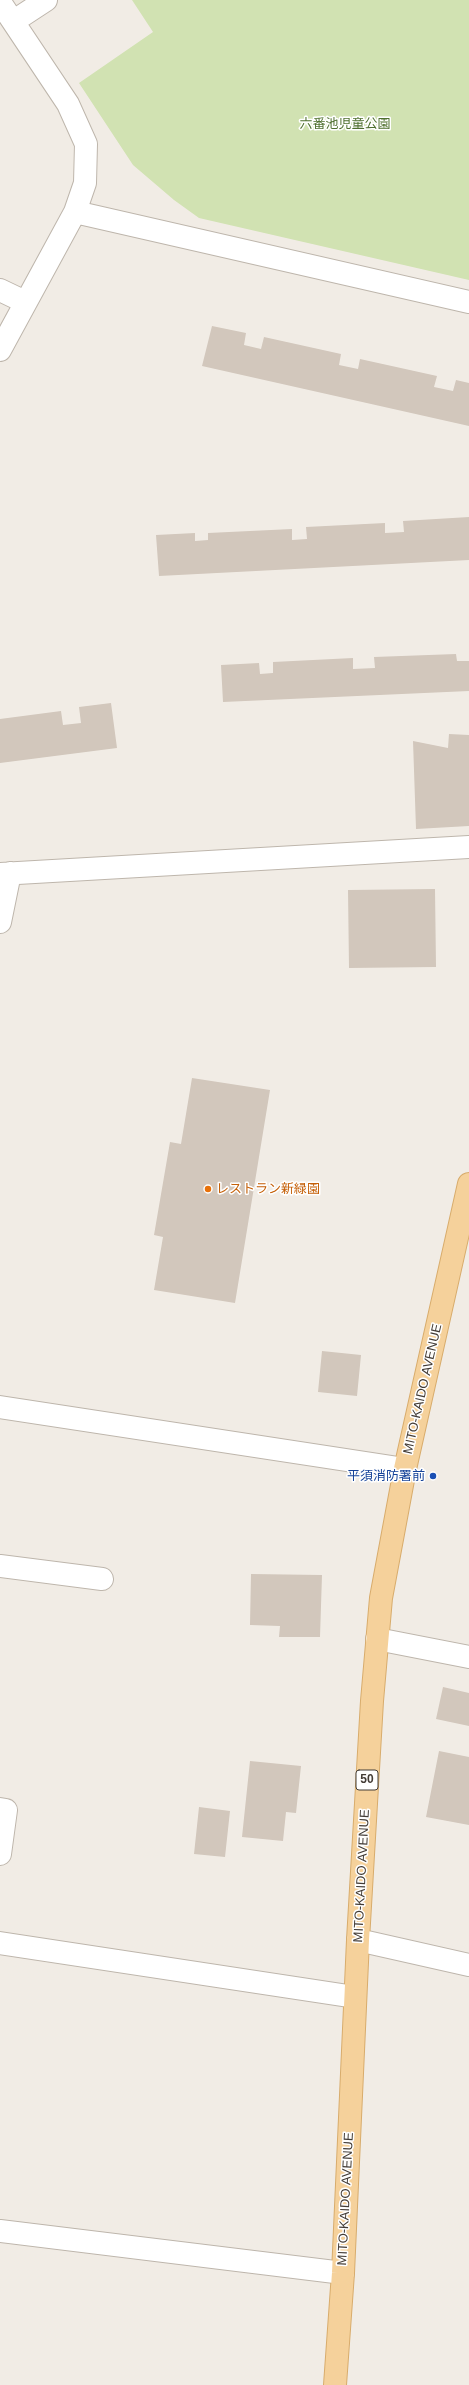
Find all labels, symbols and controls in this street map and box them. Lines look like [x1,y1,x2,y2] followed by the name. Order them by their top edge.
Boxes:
[300,116,390,132] park label: 六番池児童公園
[216,1181,320,1197] place label: レストラン新緑園
[203,1184,213,1194] marker: レストラン新緑園
[400,1322,446,1456] street label: MITO-KAIDO AVENUE
[347,1468,425,1484] place label: 平須消防署前
[428,1471,438,1481] marker: 平須消防署前
[356,1770,378,1790] road number: 50
[351,1809,373,1943] street label: MITO-KAIDO AVENUE
[335,2132,357,2266] street label: MITO-KAIDO AVENUE

